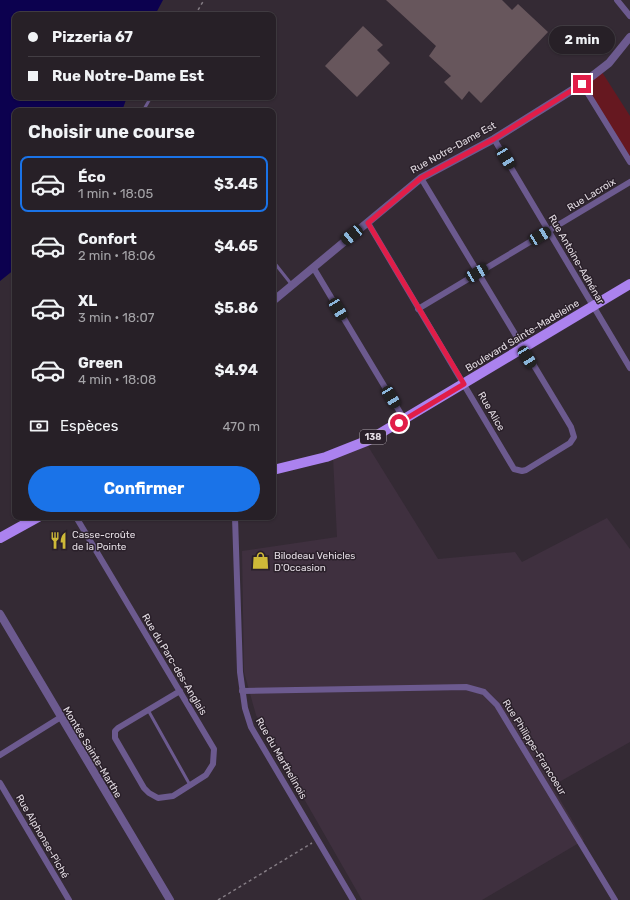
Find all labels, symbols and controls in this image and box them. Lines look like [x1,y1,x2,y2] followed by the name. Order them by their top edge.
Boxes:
[549,26,615,54] callout: 2 min
[52,28,133,46] text: Pizzeria 67
[564,32,600,47] text: 2 min
[52,67,204,85] text: Rue Notre-Dame Est
[573,75,591,93] route end
[409,119,498,176] street label: Rue Notre-Dame Est
[28,121,195,143] text: Choisir une course
[495,145,517,171] car
[30,166,66,202] icon: car
[78,168,106,186] text: Éco
[214,175,258,193] text: $3.45
[565,175,619,214] street label: Rue Lacroix
[78,186,153,201] text: 1 min · 18:05
[546,213,607,306] street label: Rue Antoine-Adhénar
[339,223,365,247] car
[527,225,553,247] car
[30,228,66,264] icon: car
[78,230,137,248] text: Confort
[214,237,258,255] text: $4.65
[78,248,155,263] text: 2 min · 18:06
[464,262,490,284] car
[30,290,66,326] icon: car
[78,292,97,310] text: XL
[327,296,349,322] car
[463,297,582,375] street label: Boulevard Sainte-Madeleine
[214,299,258,317] text: $5.86
[78,310,154,325] text: 3 min · 18:07
[516,344,538,370] car
[30,352,66,388] icon: car
[78,354,123,372] text: Green
[214,361,258,379] text: $4.94
[78,372,156,387] text: 4 min · 18:08
[380,384,402,410] car
[475,390,507,433] street label: Rue Alice
[390,414,408,432] route start
[28,415,50,437] icon: cash
[60,417,118,435] text: Espèces
[222,419,260,434] text: 470 m
[360,430,386,444] road number: 138
[28,466,260,512] button: Confirmer
[72,529,136,553] place label: Casse-croûte de la Pointe
[49,530,69,550] restaurant icon: Casse-croûte de la Pointe
[274,550,355,574] place label: Bilodeau Vehicles D'Occasion
[251,551,271,571] shop icon: Bilodeau Vehicles D'Occasion
[139,612,209,717] street label: Rue du Parc-des-Anglais
[500,698,569,798] street label: Rue Philippe-Francoeur
[60,705,124,801] street label: Montée Sainte-Marthe
[253,716,309,801] street label: Rue du Marthelinois
[13,792,71,881] street label: Rue Alphonse-Piché

